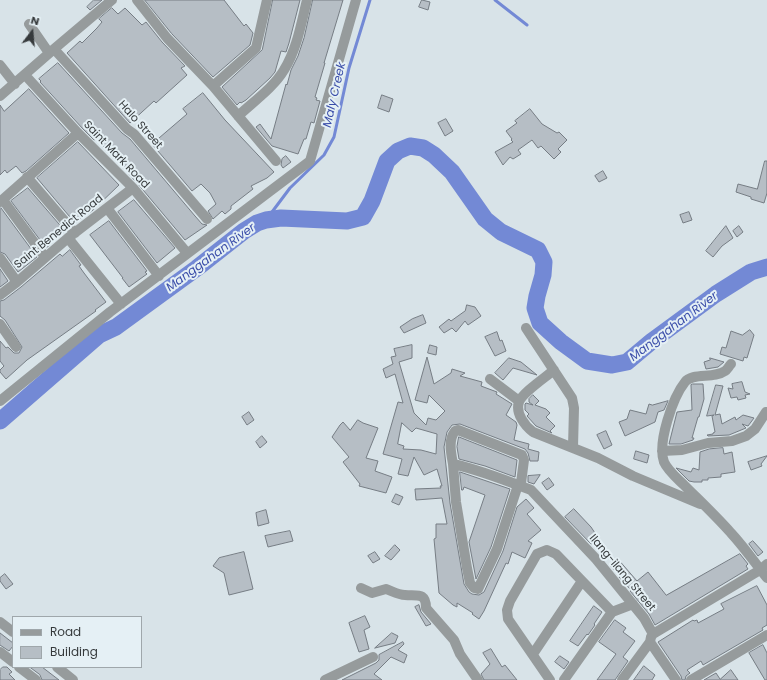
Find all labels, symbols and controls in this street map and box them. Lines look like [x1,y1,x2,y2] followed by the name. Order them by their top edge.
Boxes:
[12,12,52,52] north arrow
[29,12,41,29] text: N
[321,61,349,129] water label: Maly Creek
[115,98,165,152] street label: Halo Street
[80,118,152,192] street label: Saint Mark Road
[12,192,106,272] street label: Saint Benedict Road
[164,221,258,295] water label: Manggahan River
[627,289,721,365] water label: Manggahan River
[586,532,658,614] street label: Ilang-ilang Street
[12,616,142,668] legend
[50,623,81,640] text: Road
[50,643,98,660] text: Building

